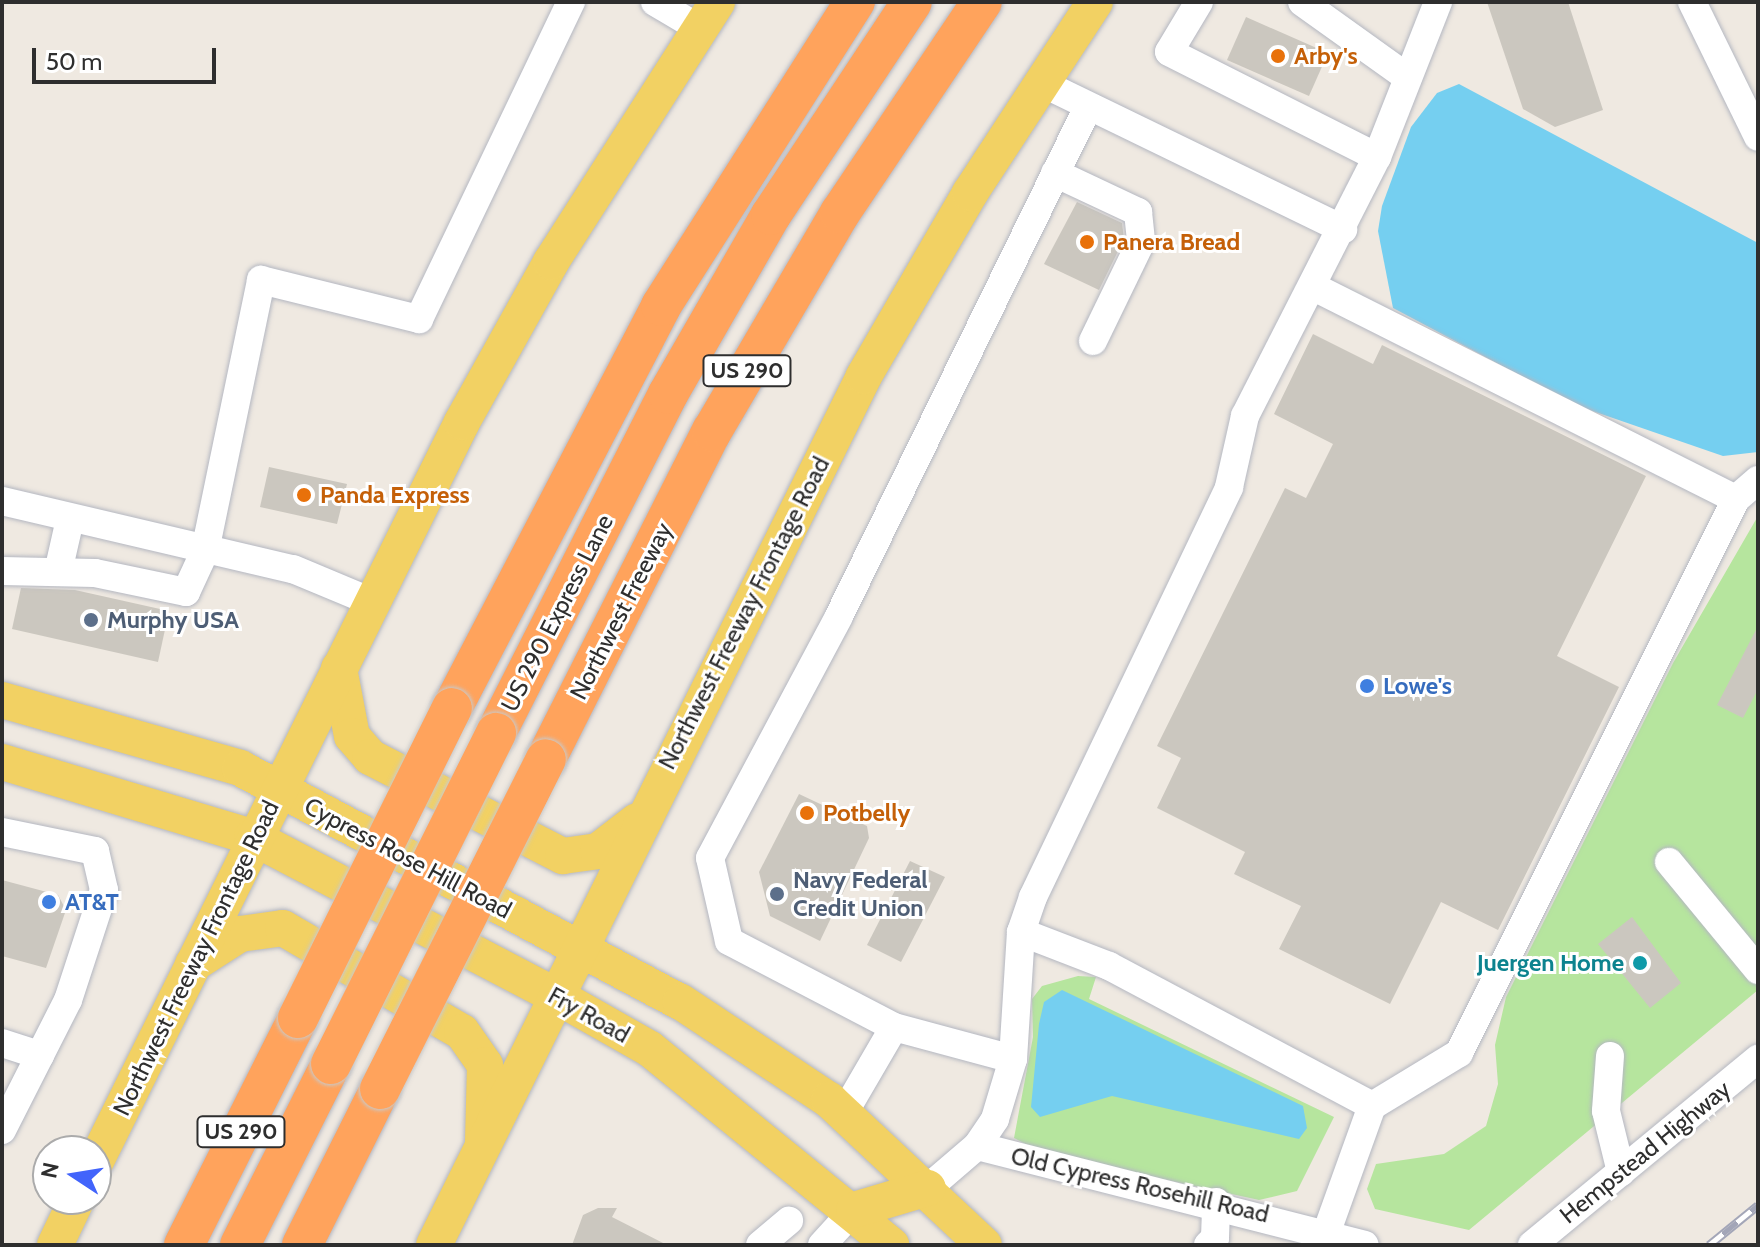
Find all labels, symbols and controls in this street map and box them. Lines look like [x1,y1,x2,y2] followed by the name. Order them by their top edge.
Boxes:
[36,32,220,82] scale bar
[1294,42,1358,70] place label: Arby's
[46,47,102,76] text: 50 m
[1269,47,1287,65] marker: Arby's
[1103,228,1240,256] place label: Panera Bread
[1078,233,1096,251] marker: Panera Bread
[701,353,793,389] road number: US 290
[652,452,836,774] street label: Northwest Freeway Frontage Road
[320,481,470,509] place label: Panda Express
[295,486,313,504] marker: Panda Express
[495,510,619,716] street label: US 290 Express Lane
[564,518,678,704] street label: Northwest Freeway
[107,606,239,634] place label: Murphy USA
[82,611,100,629] marker: Murphy USA
[1383,672,1452,700] place label: Lowe's
[1358,677,1376,695] marker: Lowe's
[300,791,516,925] street label: Cypress Rose Hill Road
[107,796,285,1120] street label: Northwest Freeway Frontage Road
[823,799,910,827] place label: Potbelly
[798,804,816,822] marker: Potbelly
[793,866,928,922] place label: Navy Federal Credit Union
[768,885,786,903] marker: Navy Federal Credit Union
[65,888,119,916] place label: AT&T
[40,893,58,911] marker: AT&T
[1477,949,1624,977] place label: Juergen Home
[1631,954,1649,972] marker: Juergen Home
[543,981,635,1049] street label: Fry Road
[1554,1074,1736,1230] street label: Hempstead Highway
[195,1114,287,1150] road number: US 290
[32,1135,112,1215] north arrow
[1008,1141,1272,1229] street label: Old Cypress Rosehill Road
[35,1160,65,1181] text: N

